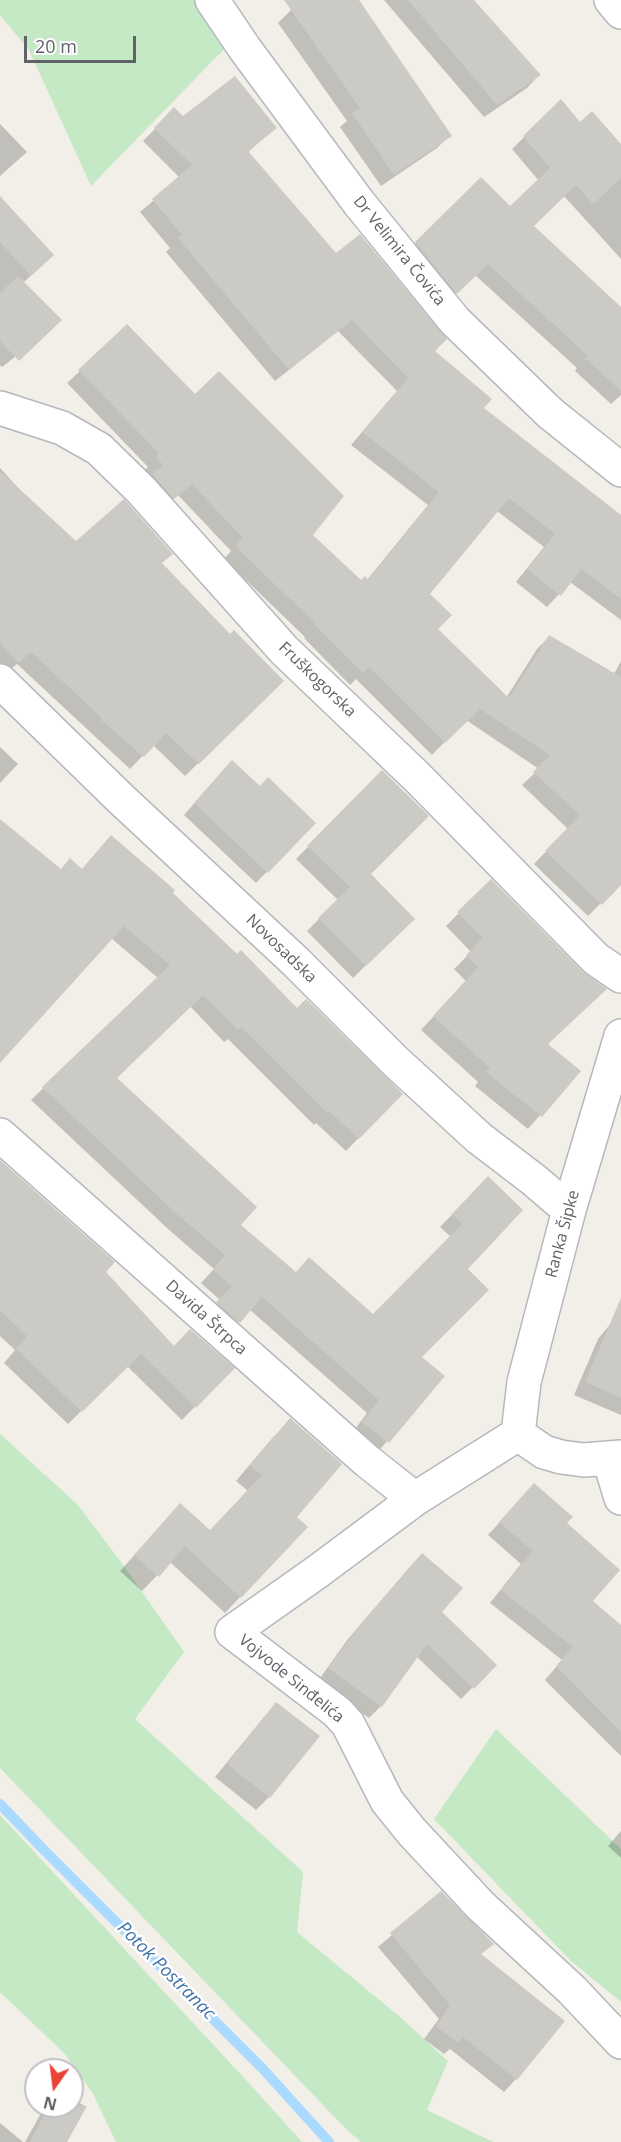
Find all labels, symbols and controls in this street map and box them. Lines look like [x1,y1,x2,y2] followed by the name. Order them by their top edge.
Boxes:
[27,24,140,62] scale bar
[35,34,77,58] text: 20 m
[349,192,449,310] street label: Dr Velimira Čovića
[274,638,360,722] street label: Fruškogorska
[242,911,320,987] street label: Novosadska
[542,1188,584,1280] street label: Ranka Šipke
[161,1276,251,1360] street label: Davida Štrpca
[235,1631,347,1727] street label: Vojvode Sinđelića
[112,1917,220,2025] water label: Potok Postranac
[24,2058,84,2118] north arrow
[41,2091,59,2116] text: N

